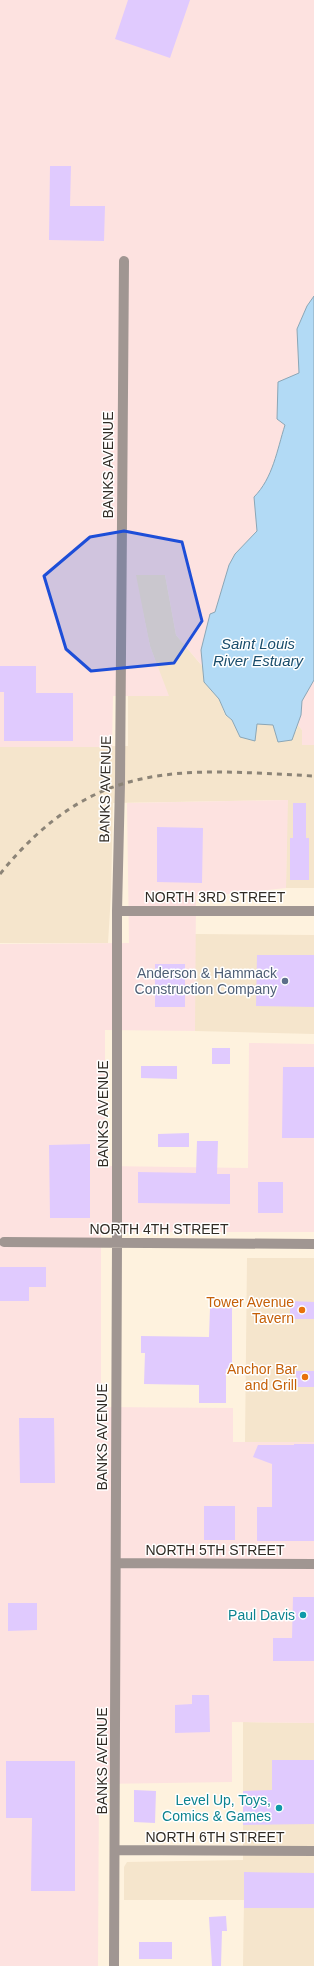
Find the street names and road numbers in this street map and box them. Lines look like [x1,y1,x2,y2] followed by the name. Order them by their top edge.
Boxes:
[100,411,116,519] street label: BANKS AVENUE
[96,735,114,843] street label: BANKS AVENUE
[145,889,286,905] street label: NORTH 3RD STREET
[95,1060,111,1168] street label: BANKS AVENUE
[90,1221,229,1237] street label: NORTH 4TH STREET
[94,1383,110,1491] street label: BANKS AVENUE
[146,1542,285,1558] street label: NORTH 5TH STREET
[94,1707,110,1815] street label: BANKS AVENUE
[146,1829,285,1845] street label: NORTH 6TH STREET

